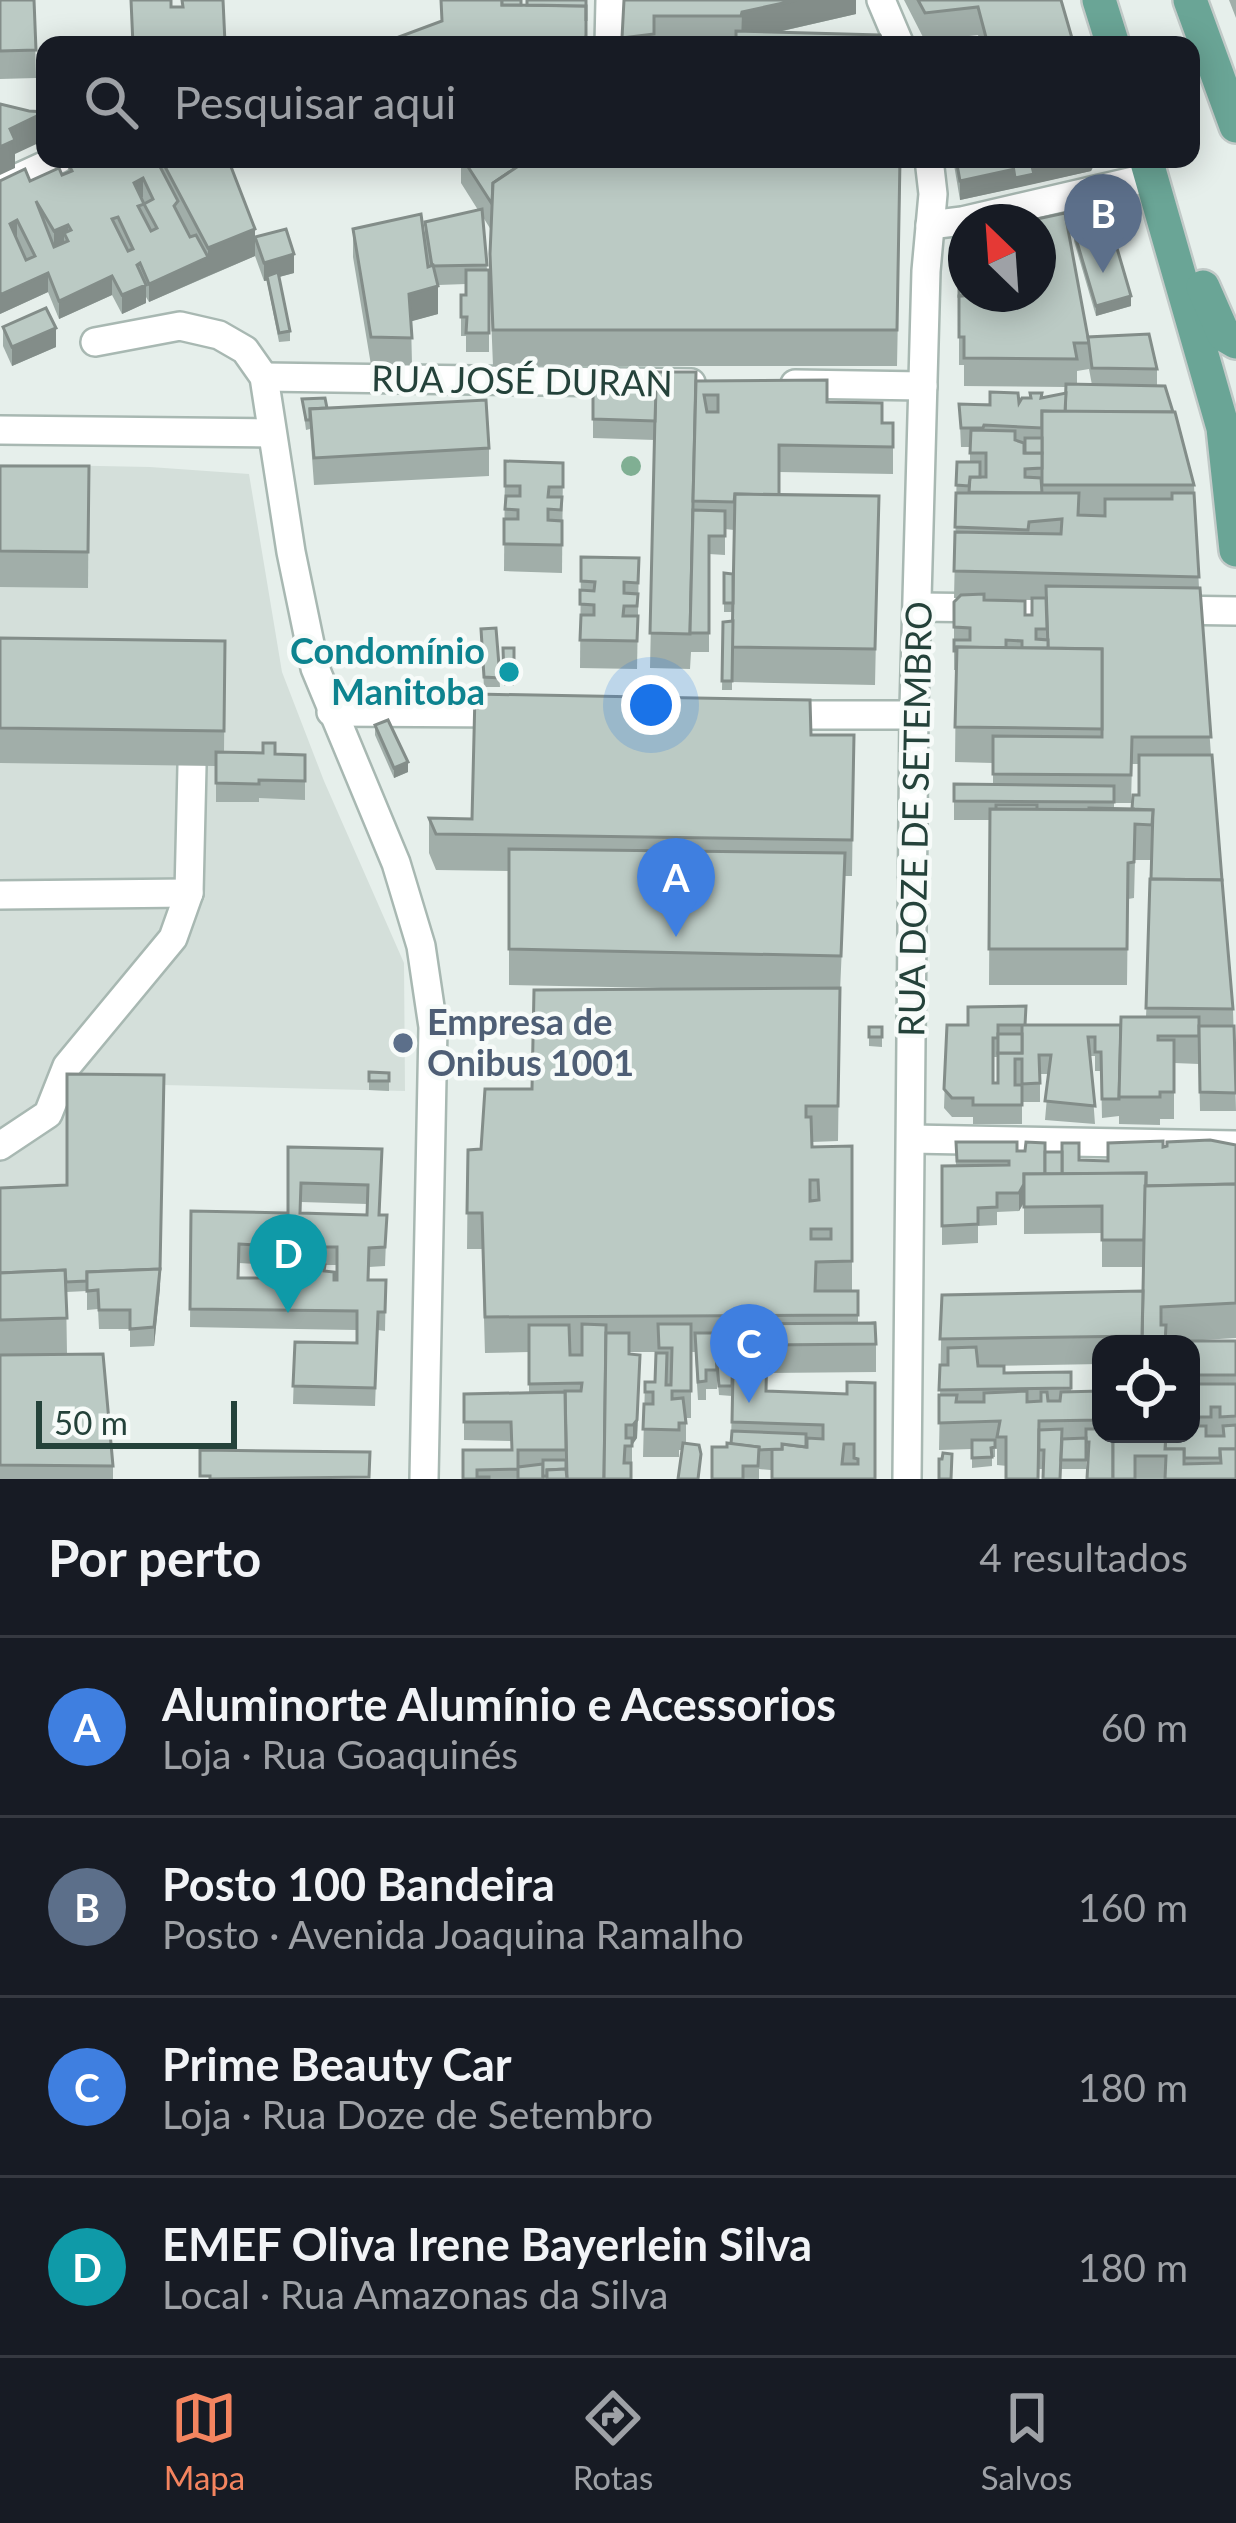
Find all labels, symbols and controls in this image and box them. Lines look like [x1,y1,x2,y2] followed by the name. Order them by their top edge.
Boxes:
[36,36,1200,168] search box
[78,69,144,135] icon: search
[174,75,456,129] text: Pesquisar aqui
[1064,174,1142,273] pin: B
[948,204,1056,312] north arrow
[371,355,673,405] street label: RUA JOSÉ DURAN
[888,601,940,1037] street label: RUA DOZE DE SETEMBRO
[290,628,485,713] place label: Condomínio Manitoba
[496,659,522,685] marker: Condomínio Manitoba
[621,675,681,735] your location
[637,838,715,937] pin: A
[427,999,634,1084] place label: Empresa de Onibus 1001
[390,1030,416,1056] marker: Empresa de Onibus 1001
[249,1214,327,1313] pin: D
[710,1304,788,1403] pin: C
[1092,1335,1200,1443] map controls
[1092,1335,1200,1443] button: locate
[36,1395,237,1448] scale bar
[54,1402,128,1442] text: 50 m
[48,1527,261,1588] text: Por perto
[979,1534,1188,1580] text: 4 resultados
[162,1677,836,1731] text: Aluminorte Alumínio e Acessorios
[73,1704,101,1750] text: A
[1101,1704,1188,1750] text: 60 m
[162,1731,518,1777] text: Loja · Rua Goaquinés
[162,1857,555,1911] text: Posto 100 Bandeira
[74,1884,100,1930] text: B
[1078,1884,1188,1930] text: 160 m
[162,1911,744,1957] text: Posto · Avenida Joaquina Ramalho
[162,2037,512,2091] text: Prime Beauty Car
[74,2064,100,2110] text: C
[1078,2064,1188,2110] text: 180 m
[162,2091,653,2137] text: Loja · Rua Doze de Setembro
[162,2217,812,2271] text: EMEF Oliva Irene Bayerlein Silva
[72,2244,102,2290] text: D
[1078,2244,1188,2290] text: 180 m
[162,2271,668,2317] text: Local · Rua Amazonas da Silva
[164,2385,245,2497] tab: Mapa
[573,2385,653,2497] tab: Rotas
[981,2385,1072,2497] tab: Salvos

